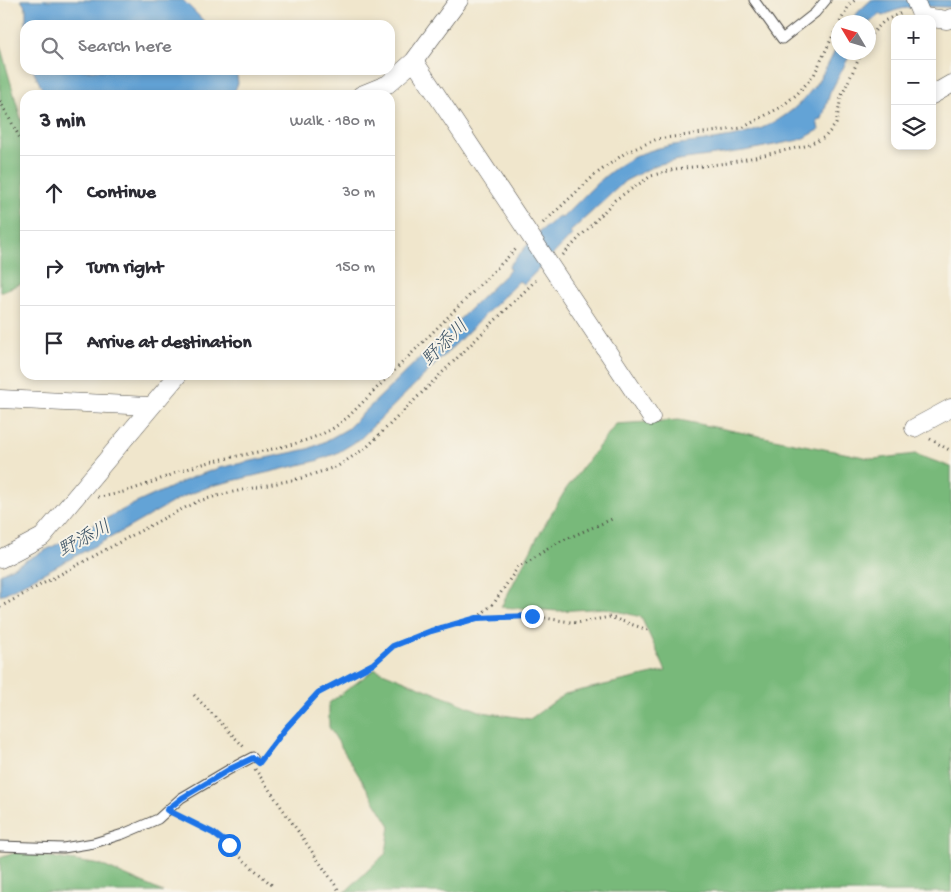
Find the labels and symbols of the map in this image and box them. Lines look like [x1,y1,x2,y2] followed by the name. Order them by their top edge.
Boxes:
[831,15,876,60] north arrow
[417,315,474,372] water label: 野添川
[54,516,116,564] water label: 野添川
[521,605,544,628] route end
[218,834,241,857] route start

